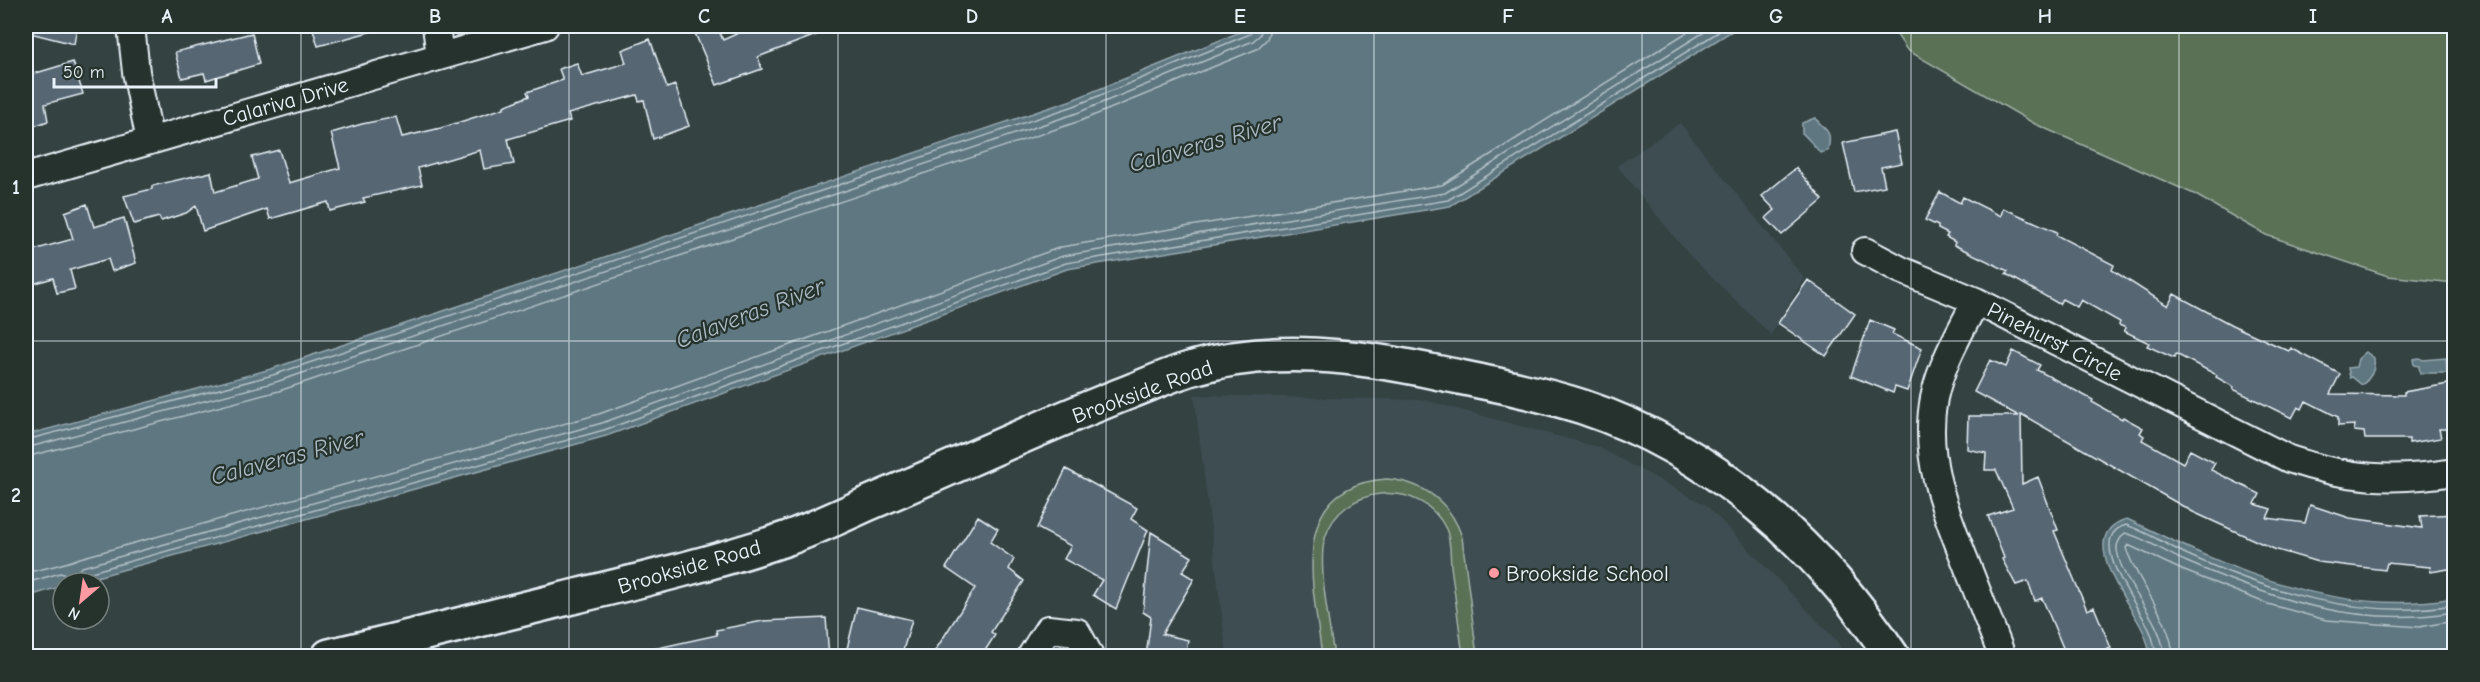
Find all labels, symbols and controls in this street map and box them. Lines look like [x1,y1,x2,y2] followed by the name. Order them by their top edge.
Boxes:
[161,5,173,28] text: A
[429,5,441,28] text: B
[698,5,710,28] text: C
[966,5,978,28] text: D
[1234,5,1246,28] text: E
[1502,5,1514,28] text: F
[1769,5,1783,28] text: G
[2038,5,2052,28] text: H
[2309,5,2317,28] text: I
[54,51,216,89] scale bar
[63,62,105,83] text: 50 m
[219,72,351,132] street label: Calariva Drive
[1126,107,1286,178] water label: Calaveras River
[12,176,20,199] text: 1
[672,271,830,354] water label: Calaveras River
[1983,297,2126,387] street label: Pinehurst Circle
[1069,354,1216,429] street label: Brookside Road
[207,423,368,491] water label: Calaveras River
[11,484,21,507] text: 2
[615,534,764,600] street label: Brookside Road
[1506,561,1669,587] place label: Brookside School
[1487,566,1501,580] marker: Brookside School
[51,571,111,631] north arrow
[65,603,83,624] text: N

